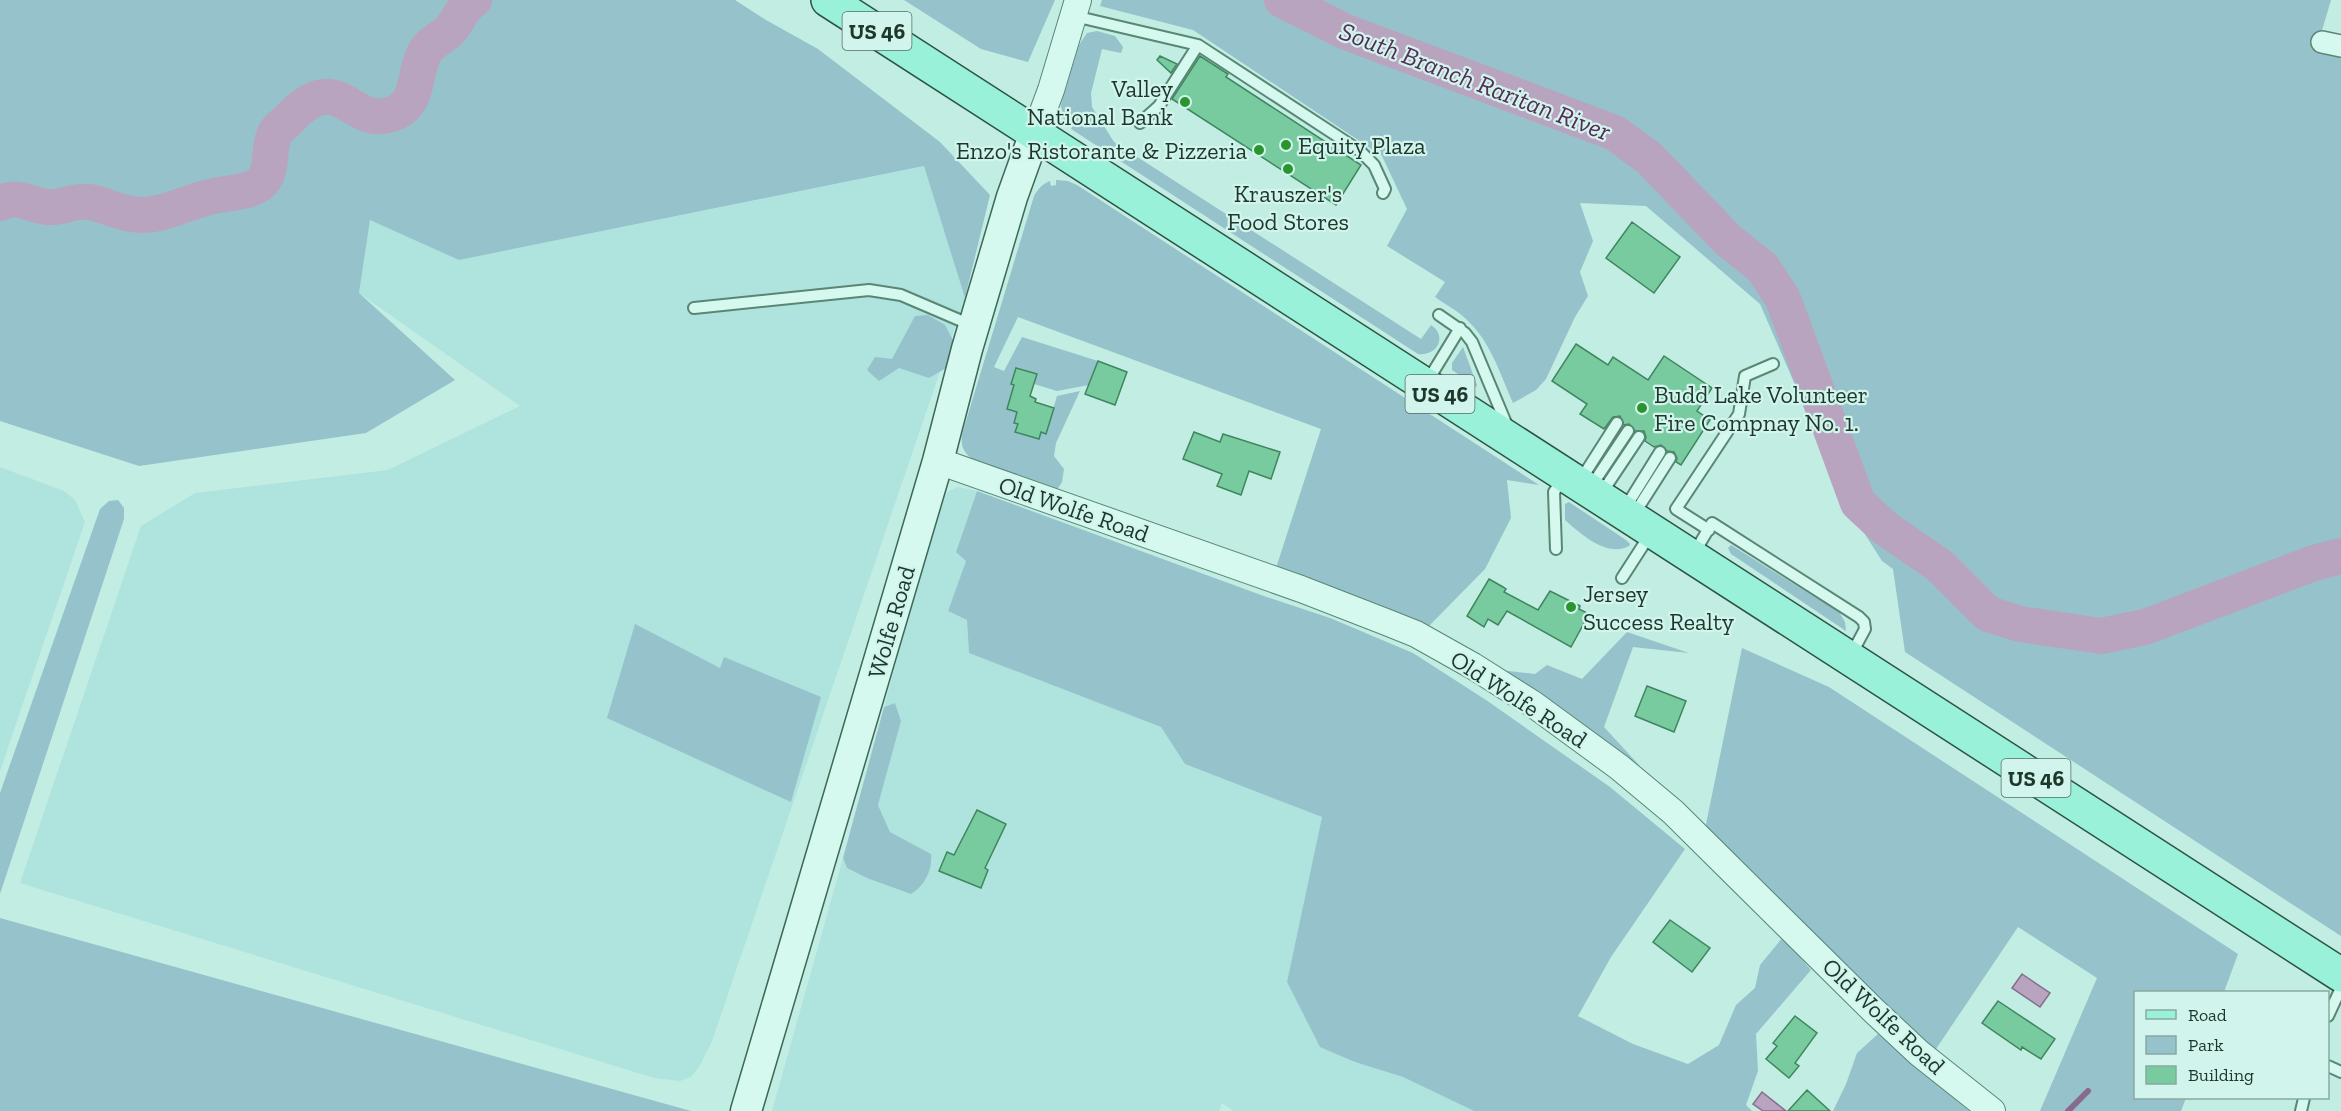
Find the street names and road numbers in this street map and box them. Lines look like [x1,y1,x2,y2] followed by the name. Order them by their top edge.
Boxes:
[842,12,912,50] road number: US 46
[1406,375,1474,413] road number: US 46
[995,470,1153,548] street label: Old Wolfe Road
[861,562,921,682] street label: Wolfe Road
[1445,644,1593,754] street label: Old Wolfe Road
[2002,759,2070,797] road number: US 46
[1817,952,1951,1080] street label: Old Wolfe Road

